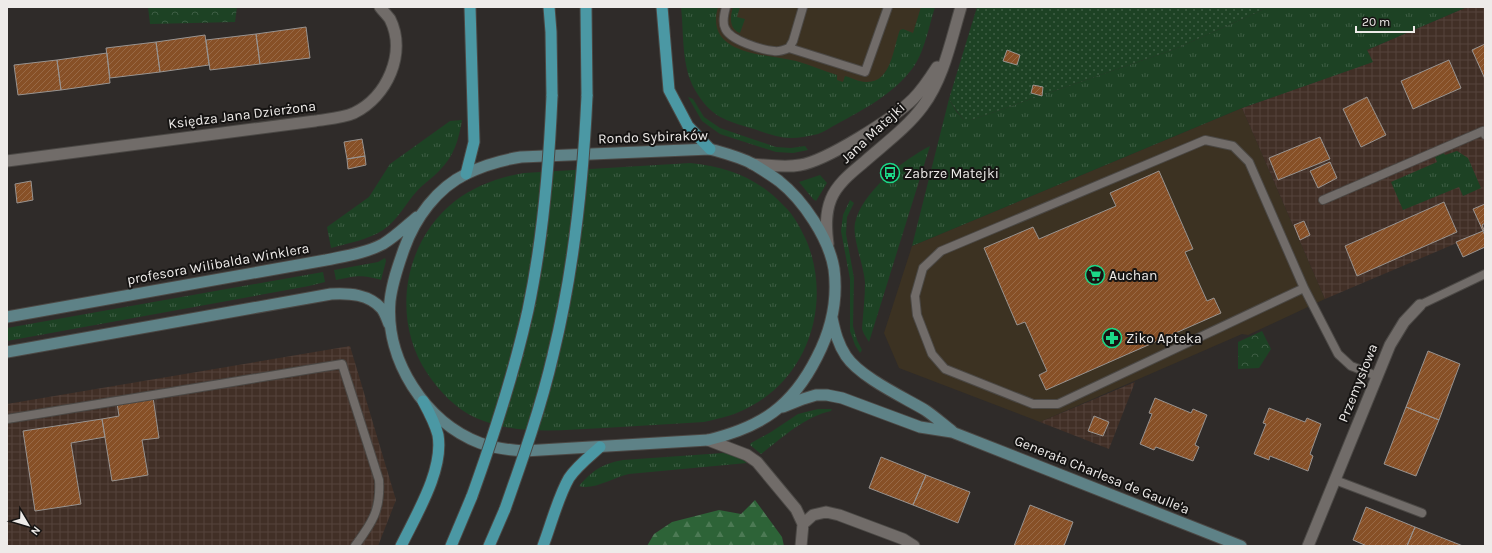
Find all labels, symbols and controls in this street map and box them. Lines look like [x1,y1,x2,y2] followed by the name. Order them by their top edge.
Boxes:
[1356,8,1414,34] scale bar
[1362,15,1390,29] text: 20 m
[167,97,317,133] street label: Księdza Jana Dzierżona
[837,99,909,167] street label: Jana Matejki
[598,127,708,147] street label: Rondo Sybiraków
[879,162,901,184] bus stop icon: Zabrze Matejki
[904,165,999,182] place label: Zabrze Matejki
[125,240,311,288] street label: profesora Wilibalda Winklera
[1084,264,1106,286] supermarket icon: Auchan
[1109,267,1157,284] place label: Auchan
[1101,327,1123,349] pharmacy icon: Ziko Apteka
[1126,330,1202,347] place label: Ziko Apteka
[1335,341,1381,425] street label: Przemysłowa
[1012,432,1192,518] street label: Generała Charlesa de Gaulle'a
[8,505,48,545] north arrow
[28,524,43,538] text: N

